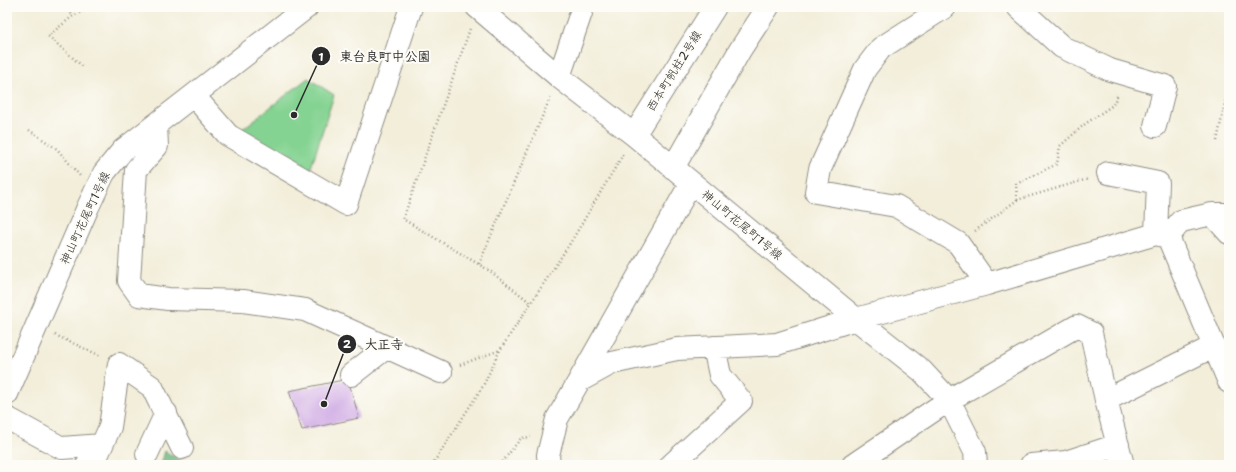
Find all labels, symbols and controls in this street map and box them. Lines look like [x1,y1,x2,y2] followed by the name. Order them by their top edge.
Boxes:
[643,28,705,114] street label: 西本町帆柱2号線
[311,44,438,69] callout: 東台良町中公園
[339,48,431,65] text: 東台良町中公園
[318,49,324,65] text: 1
[56,169,114,267] street label: 神山町花尾町1号線
[698,186,786,264] street label: 神山町花尾町1号線
[337,332,412,357] callout: 大正寺
[343,336,352,352] text: 2
[364,336,404,353] text: 大正寺

